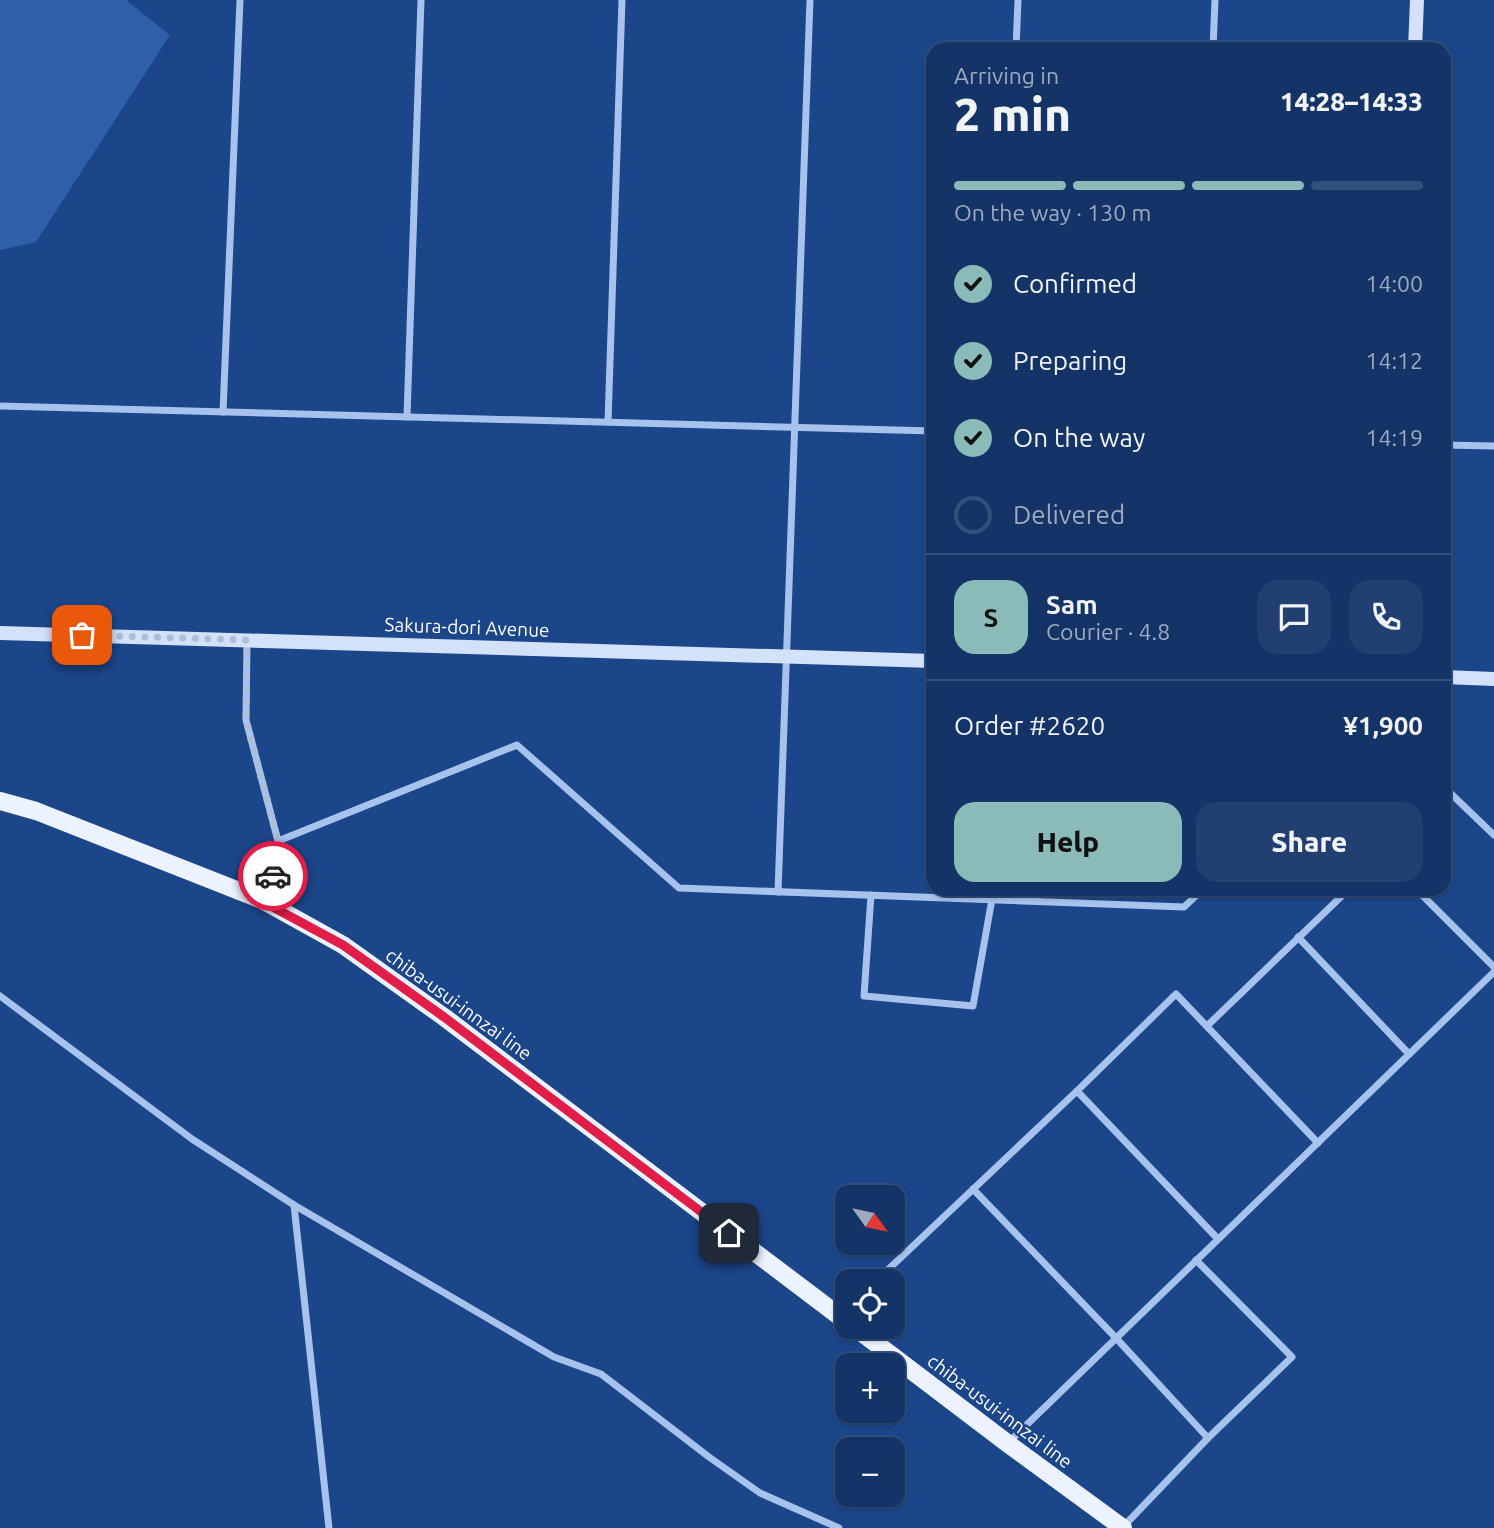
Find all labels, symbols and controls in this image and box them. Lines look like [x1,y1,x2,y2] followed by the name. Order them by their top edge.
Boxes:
[954,63,1059,88] text: Arriving in
[1280,87,1423,116] text: 14:28–14:33
[954,88,1071,140] text: 2 min
[954,200,1151,225] text: On the way · 130 m
[954,265,992,303] icon: check
[1013,269,1137,298] text: Confirmed
[1365,271,1423,296] text: 14:00
[954,342,992,380] icon: check
[1013,346,1127,375] text: Preparing
[1365,348,1423,373] text: 14:12
[954,419,992,457] icon: check
[1013,423,1145,452] text: On the way
[1365,425,1423,450] text: 14:19
[1013,500,1125,529] text: Delivered
[1257,580,1331,654] button: chat
[1349,580,1423,654] button: phone
[1046,590,1098,619] text: Sam
[984,603,998,632] text: S
[52,605,112,665] pin
[384,613,550,641] street label: Sakura-dori Avenue
[63,616,101,654] icon: bag
[1046,619,1170,644] text: Courier · 4.8
[954,711,1105,740] text: Order #2620
[1343,711,1423,740] text: ¥1,900
[954,802,1182,882] button: Help
[1196,802,1423,882] button: Share
[238,841,308,911] courier
[254,857,292,895] icon: car
[382,944,536,1064] street label: chiba-usui-innzai line
[835,1185,905,1255] north arrow
[835,1185,905,1507] map controls
[699,1203,759,1263] pin
[710,1214,748,1252] icon: home
[835,1269,905,1339] button: locate
[923,1349,1077,1473] street label: chiba-usui-innzai line
[835,1353,905,1423] button: +
[835,1437,905,1507] button: −

